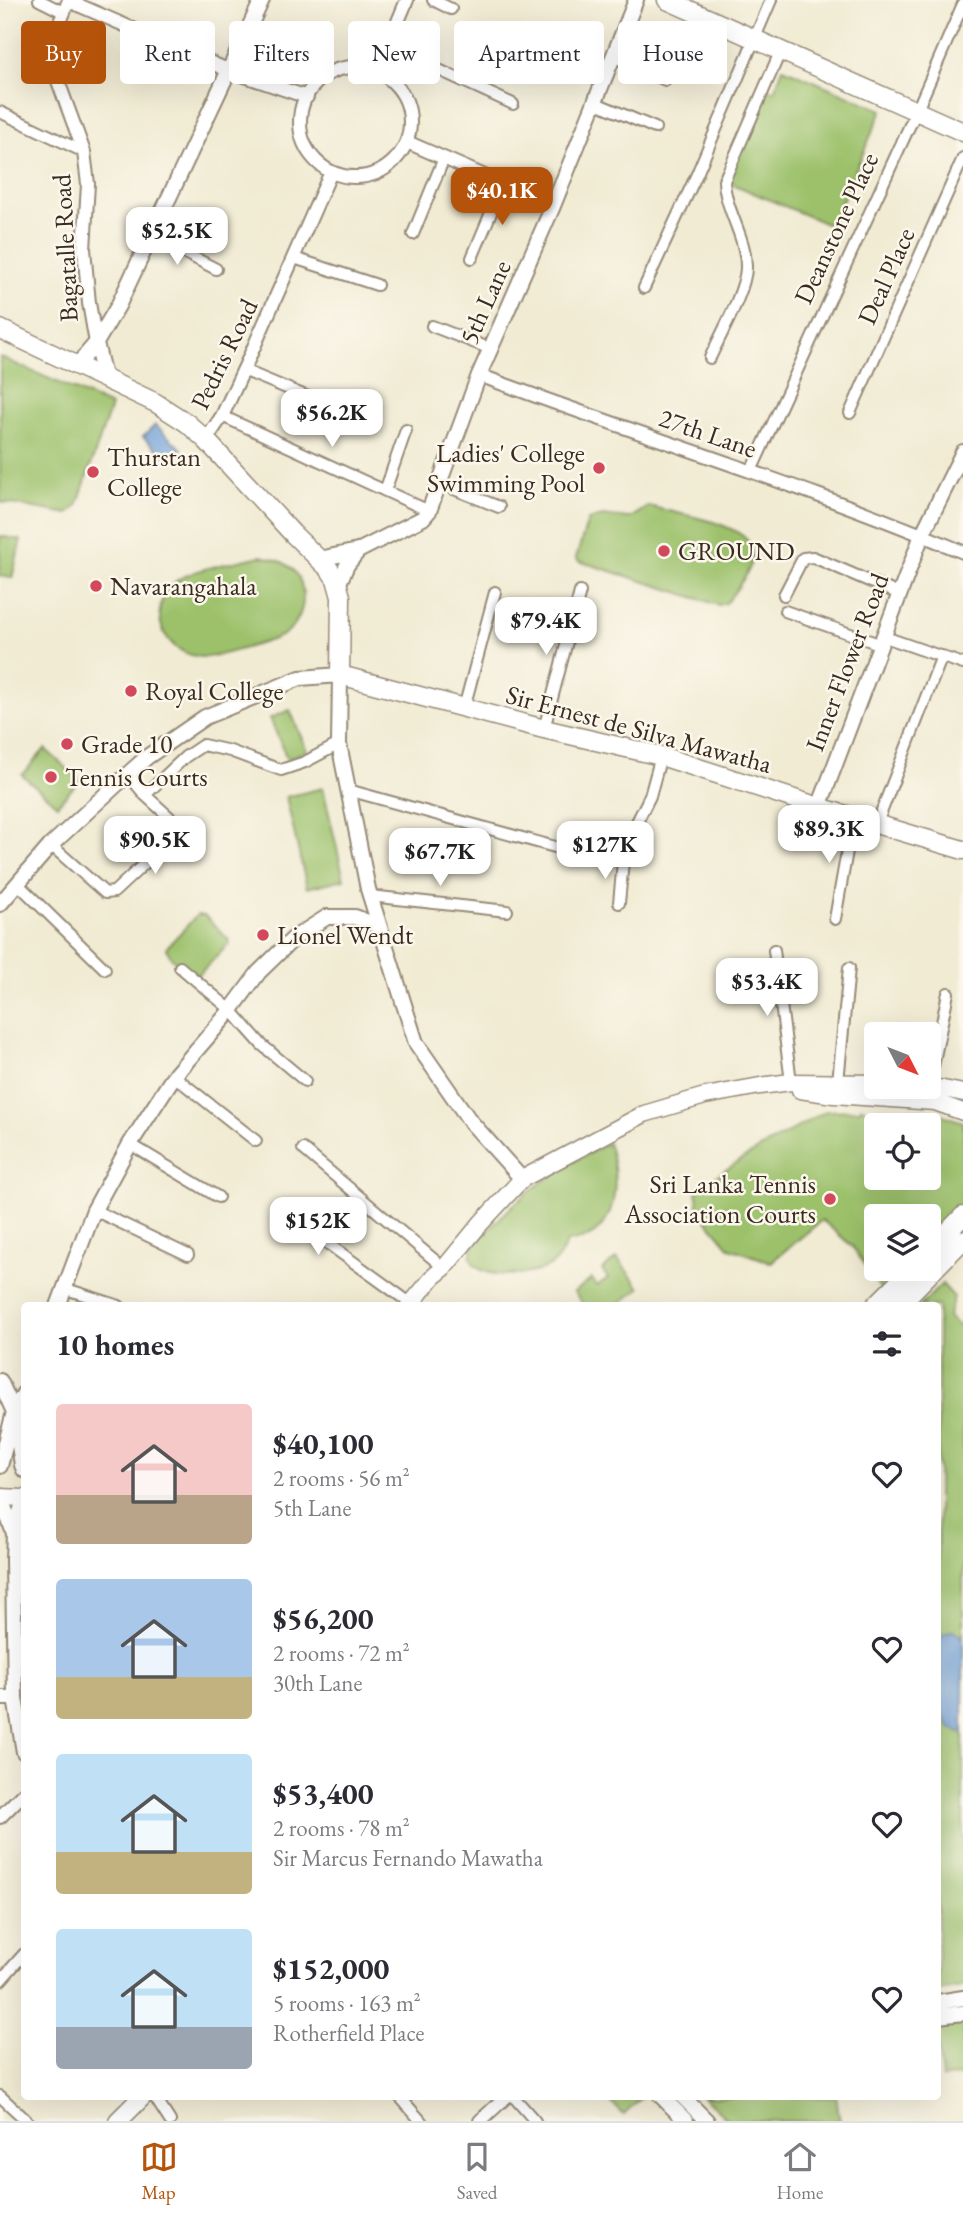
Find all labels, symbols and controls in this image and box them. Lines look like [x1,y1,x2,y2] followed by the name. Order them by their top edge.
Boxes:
[21,21,106,84] chip: Buy
[120,21,215,84] chip: Rent
[229,21,334,84] chip: Filters
[348,21,440,84] chip: New
[454,21,604,84] chip: Apartment
[618,21,727,84] chip: House
[786,147,886,309] street label: Deanstone Place
[445,168,559,227] pin: $40.1K
[44,172,86,323] street label: Bagatalle Road
[467,175,537,205] text: $40.1K
[120,208,234,267] pin: $52.5K
[142,215,212,245] text: $52.5K
[850,222,922,330] street label: Deal Place
[451,255,519,349] street label: 5th Lane
[183,292,266,415] street label: Pedris Road
[275,390,389,449] pin: $56.2K
[297,397,367,427] text: $56.2K
[655,400,761,466] street label: 27th Lane
[427,436,585,500] place label: Ladies' College Swimming Pool
[107,440,201,504] place label: Thurstan College
[591,460,607,476] marker: Ladies' College Swimming Pool
[85,464,101,480] marker: Thurstan College
[678,534,795,568] place label: GROUND
[656,543,672,559] marker: GROUND
[797,567,897,756] street label: Inner Flower Road
[110,569,257,603] place label: Navarangahala
[88,578,104,594] marker: Navarangahala
[489,598,603,657] pin: $79.4K
[511,605,581,635] text: $79.4K
[145,674,284,708] place label: Royal College
[502,677,776,781] street label: Sir Ernest de Silva Mawatha
[123,683,139,699] marker: Royal College
[81,727,172,761] place label: Grade 10
[59,736,75,752] marker: Grade 10
[65,760,208,794] place label: Tennis Courts
[43,769,59,785] marker: Tennis Courts
[772,806,886,865] pin: $89.3K
[794,813,864,843] text: $89.3K
[98,816,212,876] pin: $90.5K
[556,822,654,881] pin: $127K
[120,824,190,854] text: $90.5K
[383,828,497,888] pin: $67.7K
[573,829,637,859] text: $127K
[405,836,475,866] text: $67.7K
[277,918,413,952] place label: Lionel Wendt
[255,927,271,943] marker: Lionel Wendt
[710,958,824,1018] pin: $53.4K
[732,966,802,996] text: $53.4K
[864,1022,942,1099] north arrow
[864,1022,941,1281] map controls
[864,1113,941,1190] button: locate
[623,1167,816,1231] place label: Sri Lanka Tennis Association Courts
[822,1191,838,1207] marker: Sri Lanka Tennis Association Courts
[269,1198,367,1257] pin: $152K
[864,1204,941,1281] button: layers
[286,1205,350,1235] text: $152K
[56,1325,174,1364] text: 10 homes
[868,1325,906,1363] icon: filters
[273,1424,374,1463] text: $40,100
[112,1432,196,1516] icon: home
[868,1455,906,1493] icon: heart
[273,1463,410,1493] text: 2 rooms · 56 m²
[273,1493,351,1523] text: 5th Lane
[273,1599,374,1638] text: $56,200
[112,1607,196,1691] icon: home
[868,1630,906,1668] icon: heart
[273,1638,410,1668] text: 2 rooms · 72 m²
[273,1668,362,1698] text: 30th Lane
[273,1774,374,1813] text: $53,400
[112,1782,196,1866] icon: home
[868,1805,906,1843] icon: heart
[273,1813,410,1843] text: 2 rooms · 78 m²
[273,1843,543,1873] text: Sir Marcus Fernando Mawatha
[273,1949,389,1988] text: $152,000
[112,1957,196,2041] icon: home
[868,1980,906,2018] icon: heart
[273,1988,421,2018] text: 5 rooms · 163 m²
[273,2018,424,2048] text: Rotherfield Place
[140,2138,178,2205] tab: Map
[457,2138,497,2205] tab: Saved
[776,2138,823,2205] tab: Home

